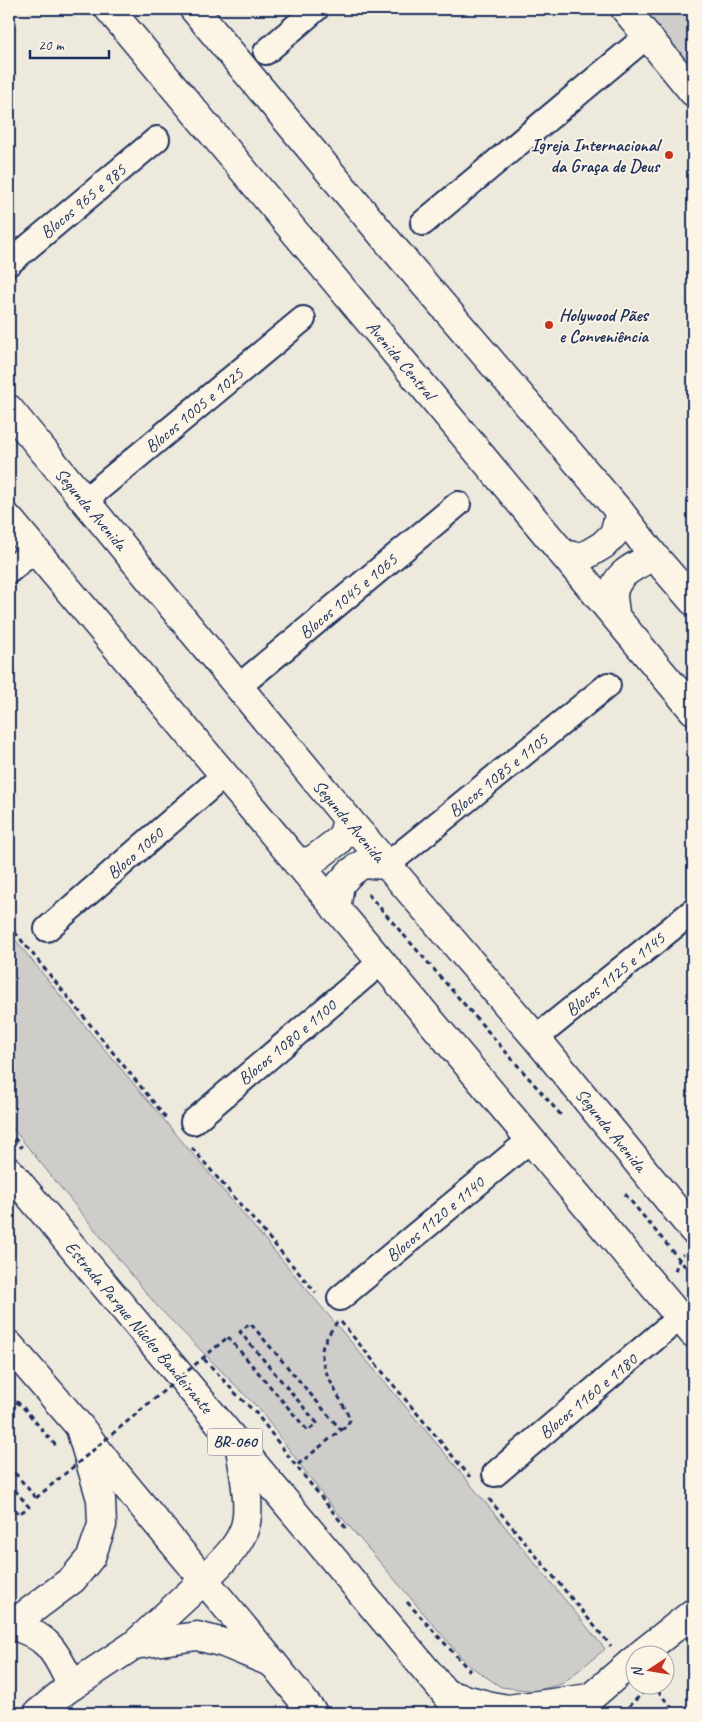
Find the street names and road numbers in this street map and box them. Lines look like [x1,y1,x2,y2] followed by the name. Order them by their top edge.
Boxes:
[36,158,131,243] street label: Blocos 965 e 985
[362,316,442,406] street label: Avenida Central
[140,362,248,457] street label: Blocos 1005 e 1025
[50,463,133,556] street label: Segunda Avenida
[294,548,402,643] street label: Blocos 1045 e 1065
[444,728,553,822] street label: Blocos 1085 e 1105
[308,775,391,868] street label: Segunda Avenida
[102,821,169,884] street label: Bloco 1060
[561,927,670,1021] street label: Blocos 1125 e 1145
[233,993,342,1089] street label: Blocos 1080 e 1100
[571,1084,652,1177] street label: Segunda Avenida
[381,1170,490,1266] street label: Blocos 1120 e 1140
[60,1236,218,1418] street label: Estrada Parque Núcleo Bandeirante
[534,1347,643,1443] street label: Blocos 1160 e 1180
[208,1428,262,1455] road number: BR-060

